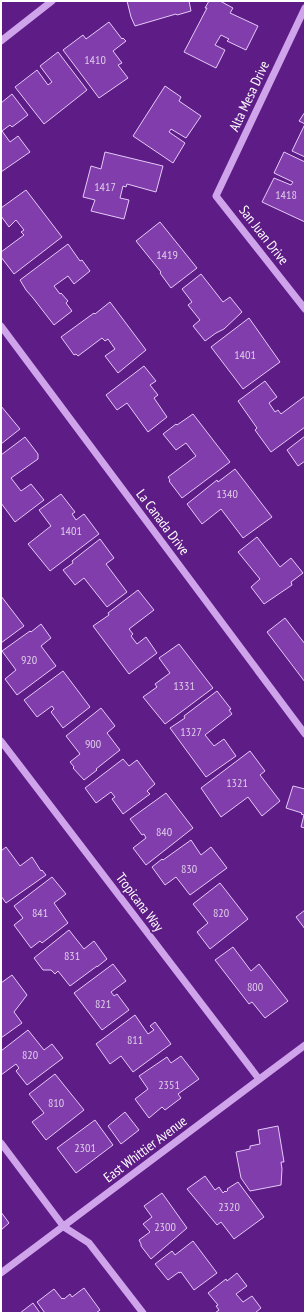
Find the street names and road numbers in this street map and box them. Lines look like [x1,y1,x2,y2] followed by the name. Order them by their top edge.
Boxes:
[225,58,273,134] street label: Alta Mesa Drive
[235,202,293,268] street label: San Juan Drive
[132,486,194,559] street label: La Canada Drive
[112,869,168,936] street label: Tropicana Way
[100,1112,190,1186] street label: East Whittier Avenue

